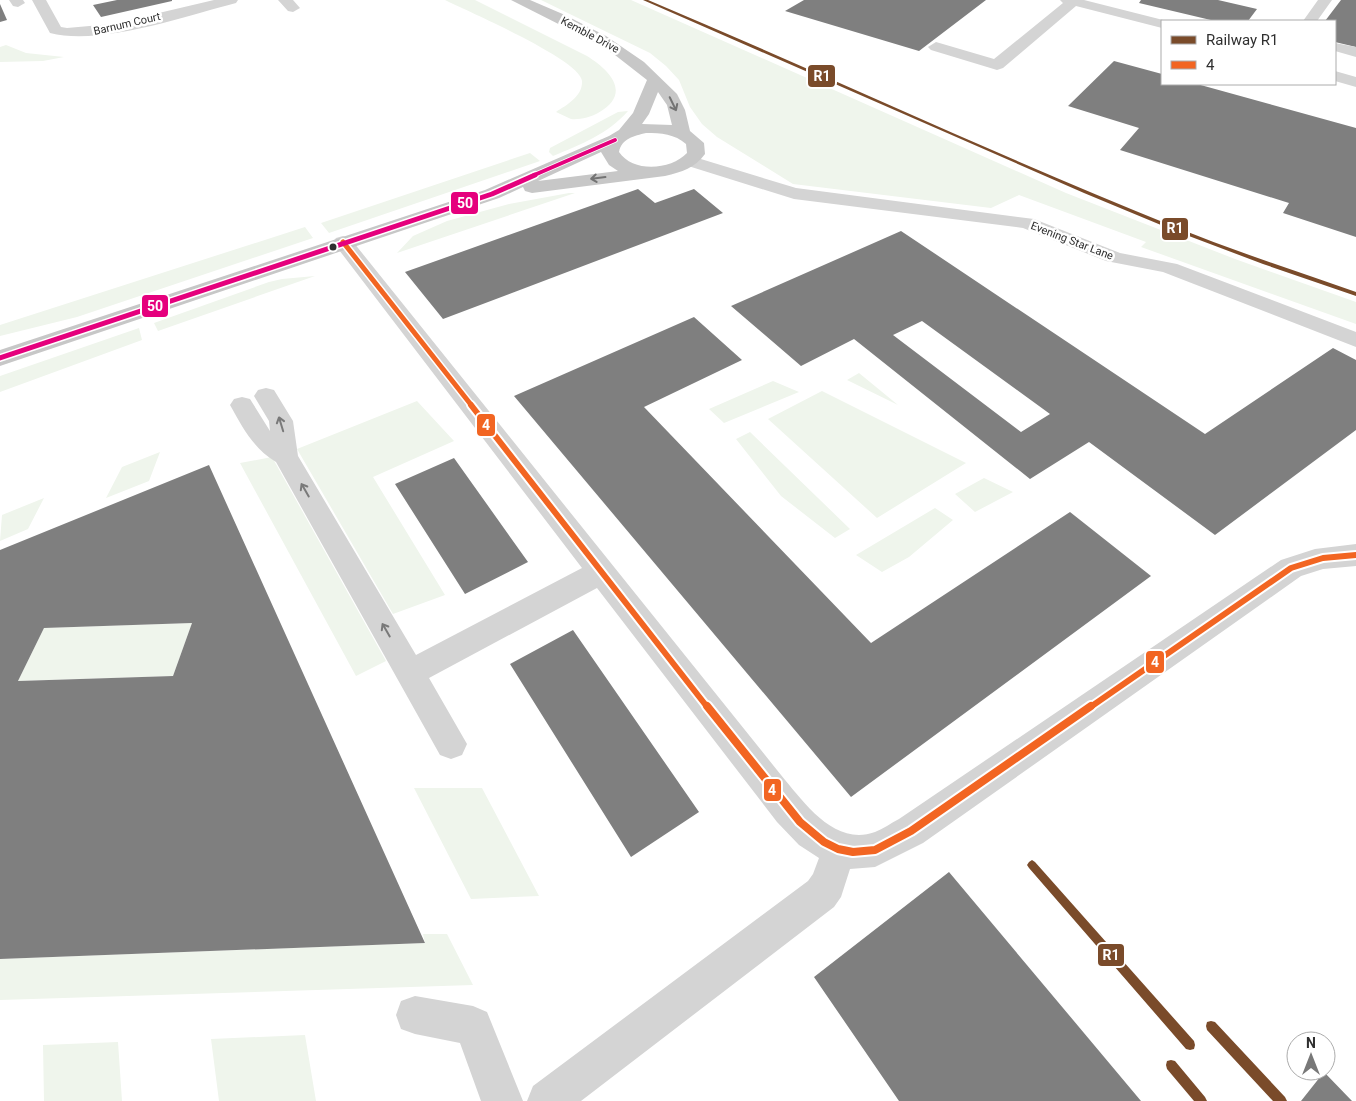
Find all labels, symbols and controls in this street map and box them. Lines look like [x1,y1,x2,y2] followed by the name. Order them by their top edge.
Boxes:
[92,10,162,38] street label: Barnum Court
[559,14,622,56] street label: Kemble Drive
[1161,20,1336,85] legend
[1206,31,1279,49] text: Railway R1
[1206,56,1215,74] text: 4
[807,64,836,88] line badge: R1
[813,68,831,84] text: R1
[669,96,679,111] one-way arrow
[590,173,606,183] one-way arrow
[450,191,479,215] line badge: 50
[457,195,473,211] text: 50
[1161,217,1189,241] line badge: R1
[1029,219,1115,263] street label: Evening Star Lane
[1166,220,1184,236] text: R1
[328,242,338,252] unlabelled marker
[141,294,169,318] line badge: 50
[147,298,163,314] text: 50
[476,413,496,437] line badge: 4
[275,416,285,432] one-way arrow
[482,417,490,433] text: 4
[299,483,309,497] one-way arrow
[380,624,390,638] one-way arrow
[1145,650,1165,674] line badge: 4
[1151,654,1159,670] text: 4
[763,778,782,802] line badge: 4
[768,782,776,798] text: 4
[1097,943,1125,967] line badge: R1
[1102,947,1120,963] text: R1
[1286,1031,1336,1081] north arrow
[1306,1035,1316,1051] text: N

